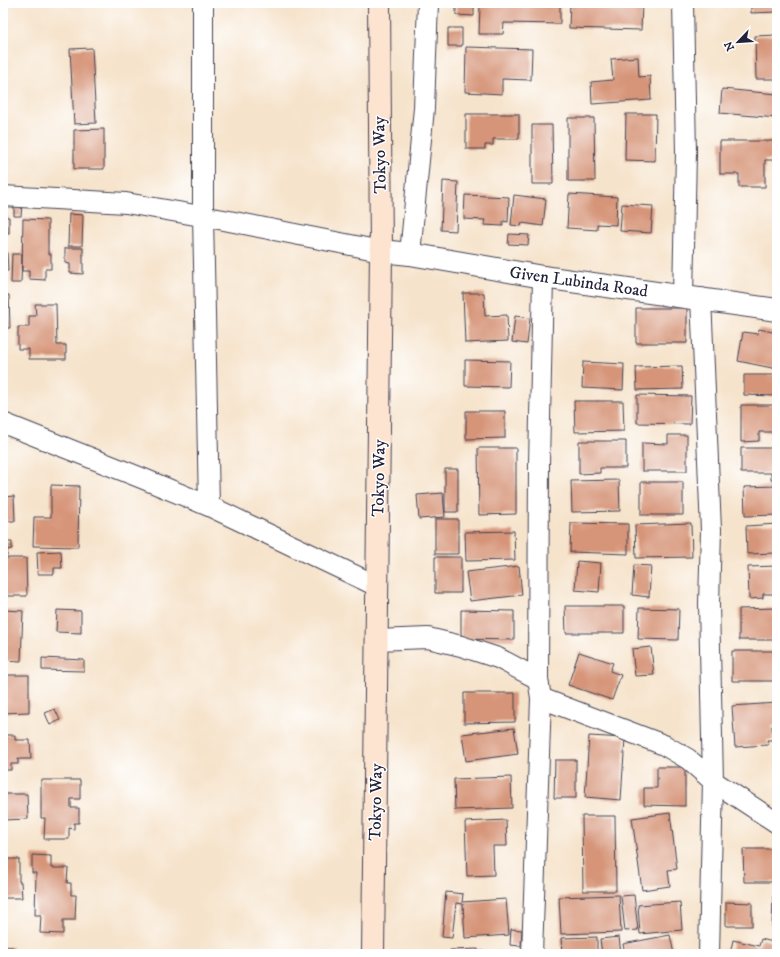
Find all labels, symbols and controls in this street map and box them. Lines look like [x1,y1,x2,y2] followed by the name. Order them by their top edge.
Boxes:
[718,22,758,62] north arrow
[722,39,738,53] text: N
[368,115,392,194] street label: Tokyo Way
[508,261,650,303] street label: Given Lubinda Road
[367,438,391,517] street label: Tokyo Way
[364,762,388,841] street label: Tokyo Way

